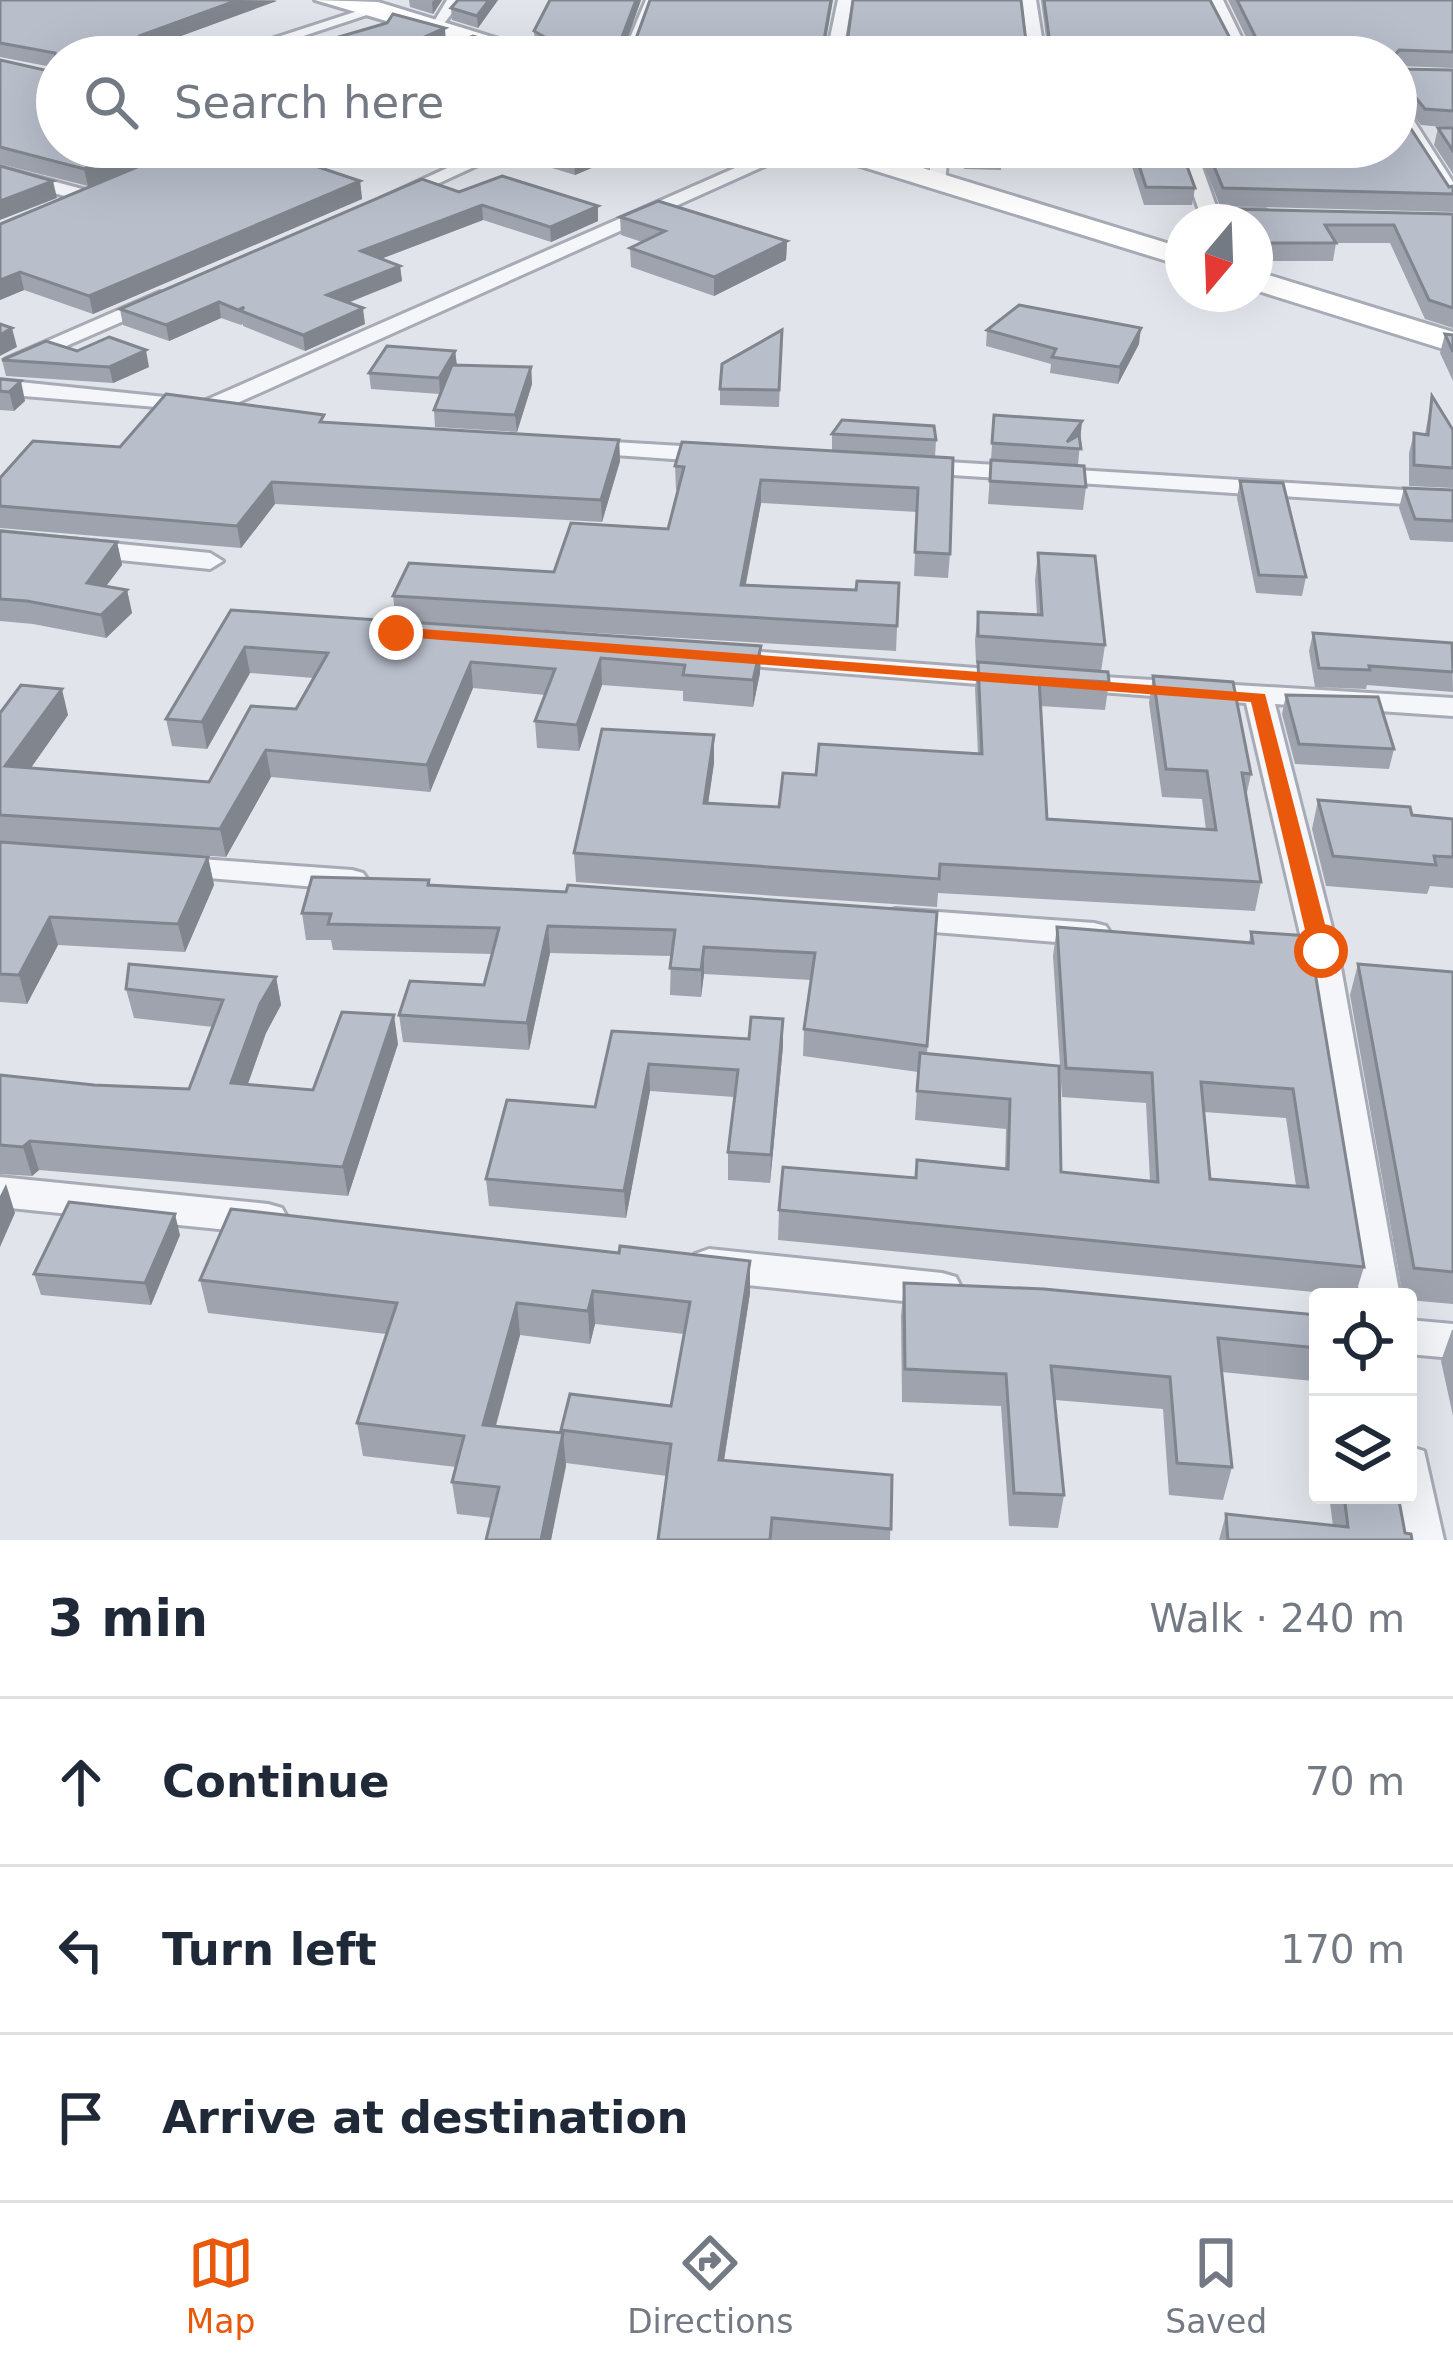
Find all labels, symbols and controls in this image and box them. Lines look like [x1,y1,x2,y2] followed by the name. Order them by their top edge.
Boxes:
[36,36,1417,168] search box
[78,69,144,135] icon: search
[174,76,444,129] text: Search here
[1165,204,1273,312] north arrow
[369,606,423,660] route end
[1294,924,1348,978] route start
[1309,1288,1417,1504] map controls
[1309,1288,1417,1396] button: locate
[1309,1396,1417,1504] button: layers
[48,1589,208,1648] text: 3 min
[1150,1596,1405,1641] text: Walk · 240 m
[48,1749,114,1815] icon: ahead
[162,1755,390,1808] text: Continue
[1305,1759,1405,1804] text: 70 m
[48,1917,114,1983] icon: left
[162,1923,377,1976] text: Turn left
[1280,1927,1405,1972] text: 170 m
[48,2085,114,2151] icon: arrive
[162,2091,688,2144] text: Arrive at destination
[186,2230,256,2341] tab: Map
[627,2230,793,2341] tab: Directions
[1165,2230,1267,2341] tab: Saved

